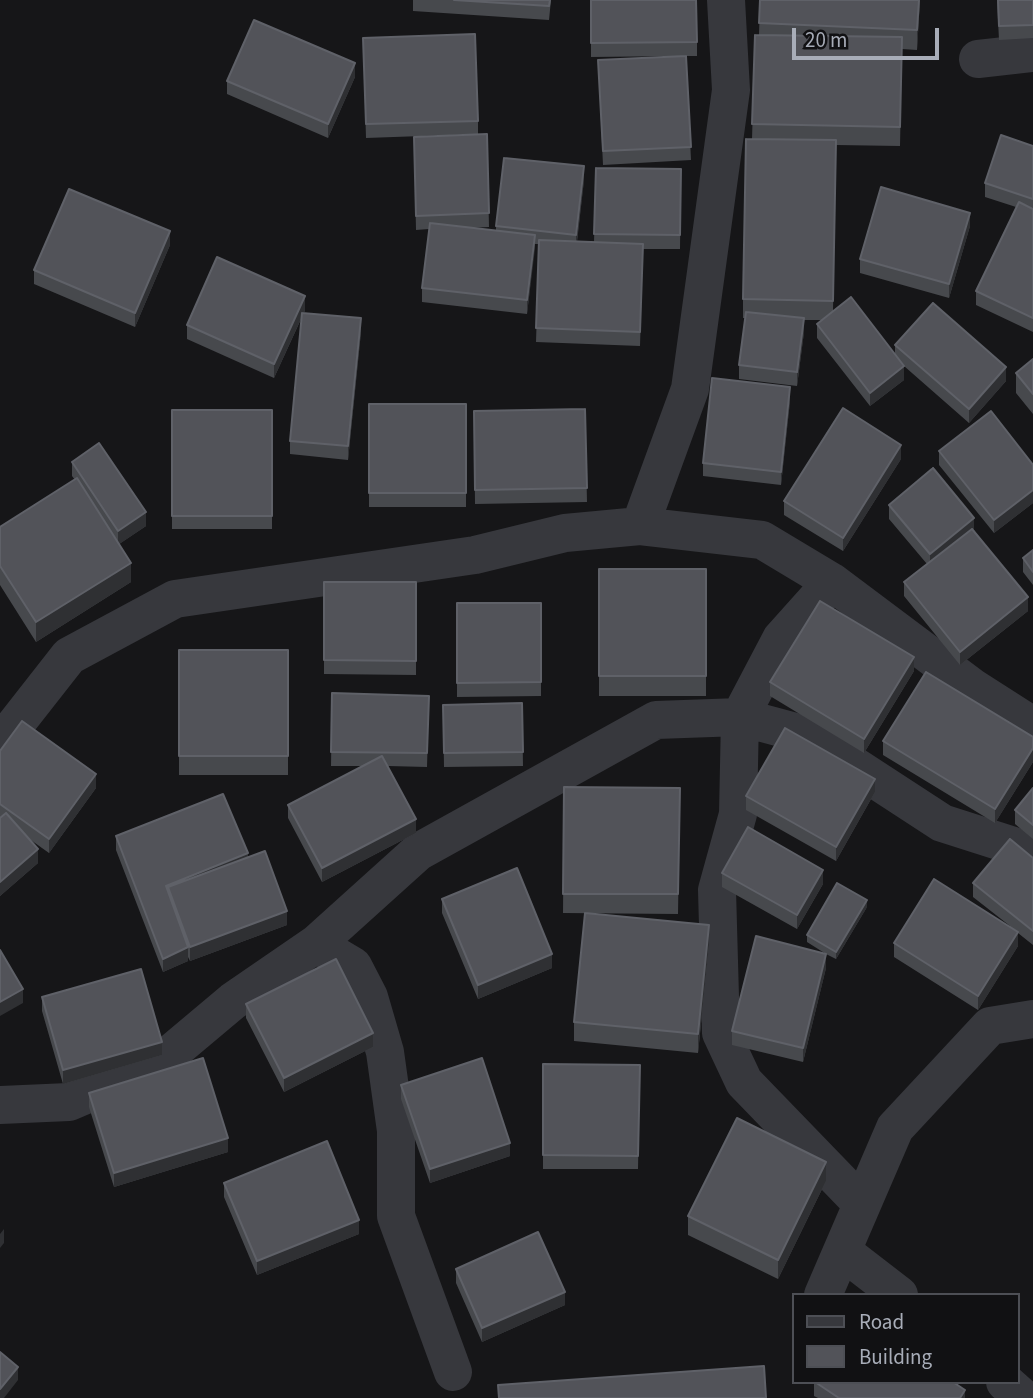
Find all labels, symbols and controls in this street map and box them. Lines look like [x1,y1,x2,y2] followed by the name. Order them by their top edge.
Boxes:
[795,14,942,58] scale bar
[805,25,847,55] text: 20 m
[792,1293,1019,1384] legend
[859,1307,904,1337] text: Road
[859,1342,932,1372] text: Building

